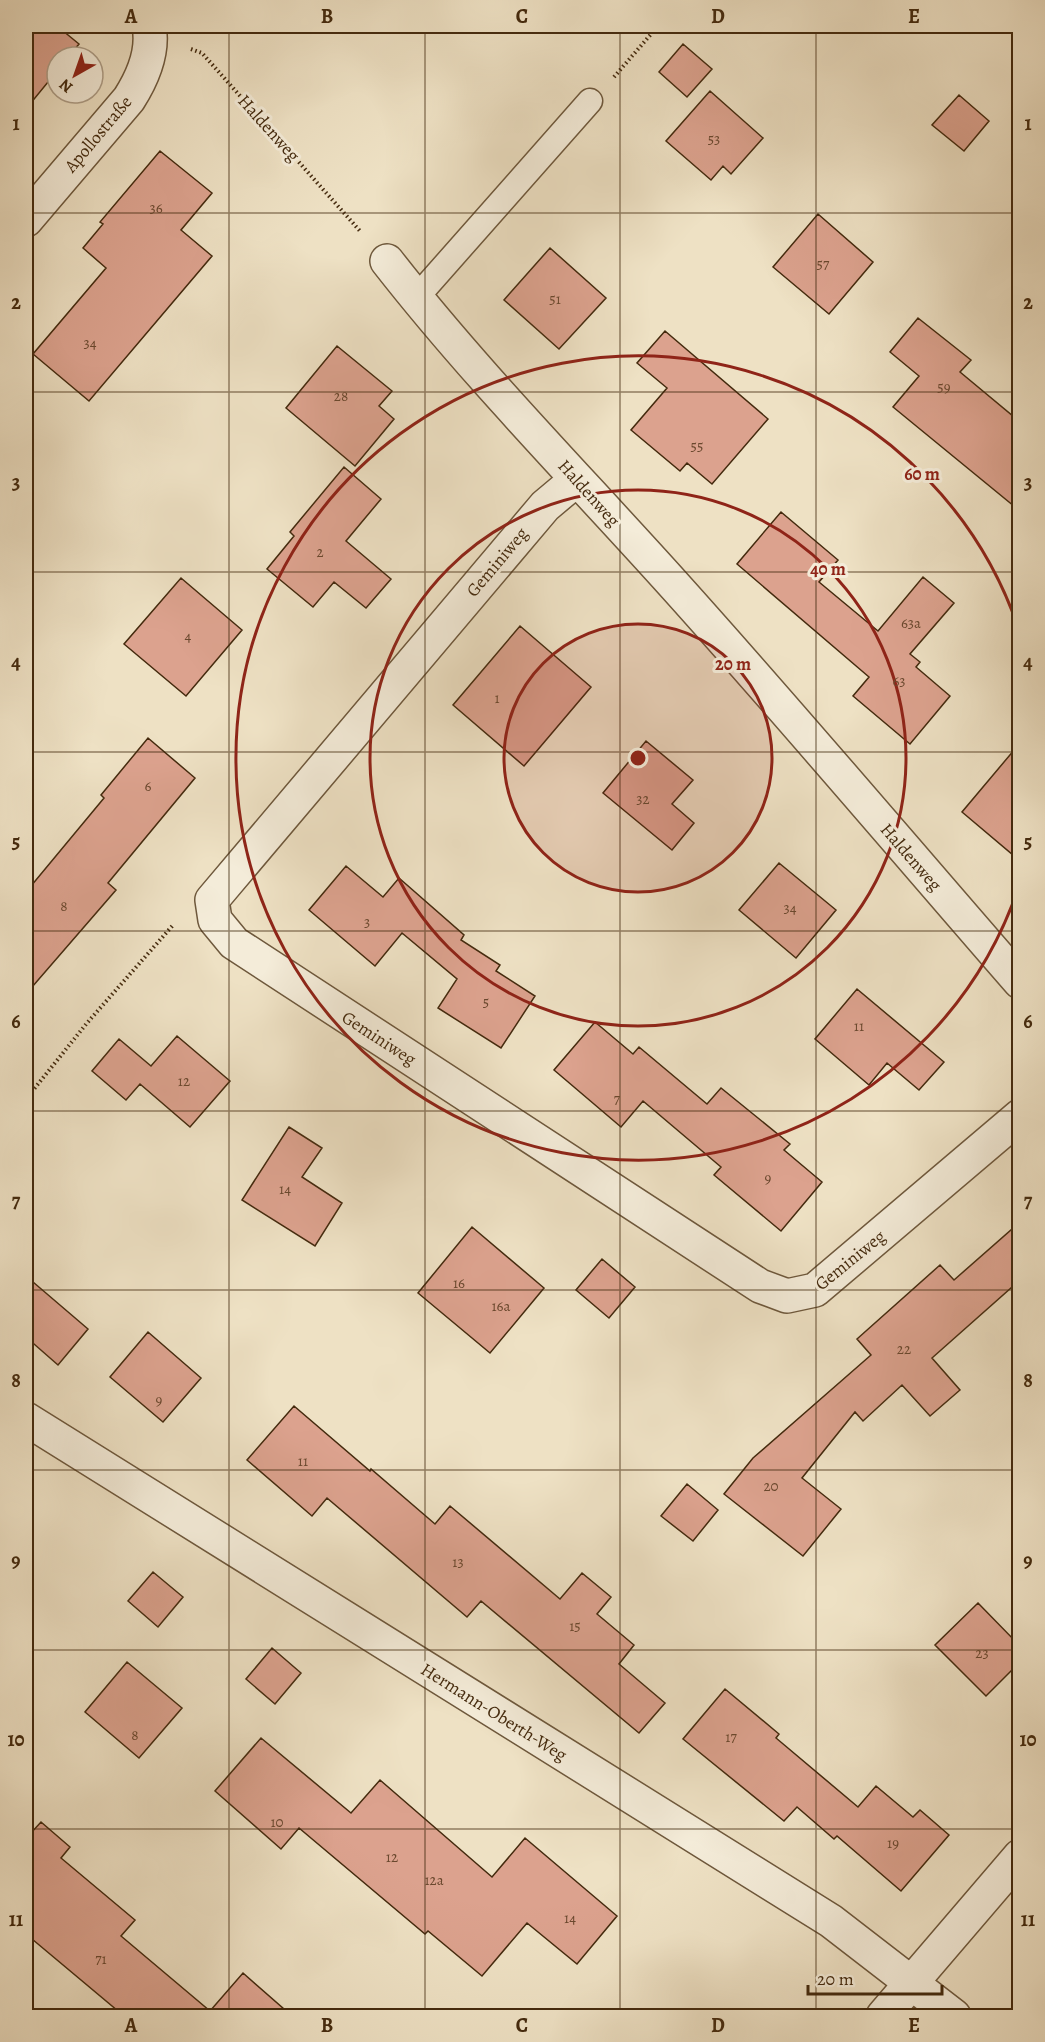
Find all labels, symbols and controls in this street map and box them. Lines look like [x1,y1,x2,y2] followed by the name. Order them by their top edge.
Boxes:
[124,3,138,30] text: A
[321,3,333,30] text: B
[516,3,528,30] text: C
[711,3,725,30] text: D
[908,3,920,30] text: E
[45,45,105,105] north arrow
[54,73,78,98] text: N
[232,89,306,167] street label: Haldenweg
[58,91,137,178] street label: Apollostraße
[12,110,20,137] text: 1
[1024,110,1032,137] text: 1
[708,129,720,149] house number: 53
[149,198,163,218] house number: 36
[817,254,830,274] house number: 57
[11,289,21,316] text: 2
[549,289,561,309] house number: 51
[1023,289,1033,316] text: 2
[83,333,97,353] house number: 34
[937,377,951,397] house number: 59
[334,386,348,406] house number: 28
[691,436,703,456] house number: 55
[552,454,626,532] street label: Haldenweg
[904,462,940,486] text: 60 m
[12,469,20,496] text: 3
[1024,469,1032,496] text: 3
[461,522,533,602] street label: Geminiweg
[316,542,324,562] house number: 2
[810,557,846,581] text: 40 m
[901,613,921,633] house number: 63a
[185,626,192,646] house number: 4
[11,649,21,676] text: 4
[1023,649,1033,676] text: 4
[715,652,751,676] text: 20 m
[892,671,906,691] house number: 63
[494,688,500,708] house number: 1
[628,748,648,768] centre of rings
[145,776,152,796] house number: 6
[636,789,650,809] house number: 32
[875,818,947,896] street label: Haldenweg
[12,828,20,855] text: 5
[1024,828,1032,855] text: 5
[60,896,68,916] house number: 8
[783,898,797,918] house number: 34
[364,912,370,932] house number: 3
[483,992,489,1012] house number: 5
[337,1005,421,1071] street label: Geminiweg
[11,1008,21,1035] text: 6
[1023,1008,1033,1035] text: 6
[854,1016,864,1036] house number: 11
[178,1071,190,1091] house number: 12
[614,1089,621,1109] house number: 7
[765,1168,772,1188] house number: 9
[279,1179,291,1199] house number: 14
[12,1187,21,1214] text: 7
[1024,1187,1033,1214] text: 7
[810,1224,890,1296] street label: Geminiweg
[453,1273,465,1293] house number: 16
[491,1296,511,1316] house number: 16a
[897,1339,911,1359] house number: 22
[11,1367,21,1394] text: 8
[1023,1367,1033,1394] text: 8
[156,1390,163,1410] house number: 9
[298,1451,308,1471] house number: 11
[763,1476,779,1496] house number: 20
[11,1547,21,1574] text: 9
[1023,1547,1033,1574] text: 9
[452,1552,464,1572] house number: 13
[569,1616,581,1636] house number: 15
[975,1643,989,1663] house number: 23
[416,1657,572,1767] street label: Hermann-Oberth-Weg
[131,1725,139,1745] house number: 8
[7,1726,25,1753] text: 10
[1019,1726,1037,1753] text: 10
[725,1727,737,1747] house number: 17
[270,1812,284,1832] house number: 10
[887,1833,899,1853] house number: 19
[386,1847,398,1867] house number: 12
[424,1870,444,1890] house number: 12a
[9,1906,23,1933] text: 11
[1021,1906,1035,1933] text: 11
[564,1908,576,1928] house number: 14
[95,1949,107,1969] house number: 71
[808,1958,942,1996] scale bar
[817,1967,854,1991] text: 20 m
[124,2012,138,2039] text: A
[321,2012,333,2039] text: B
[516,2012,528,2039] text: C
[711,2012,725,2039] text: D
[908,2012,920,2039] text: E

